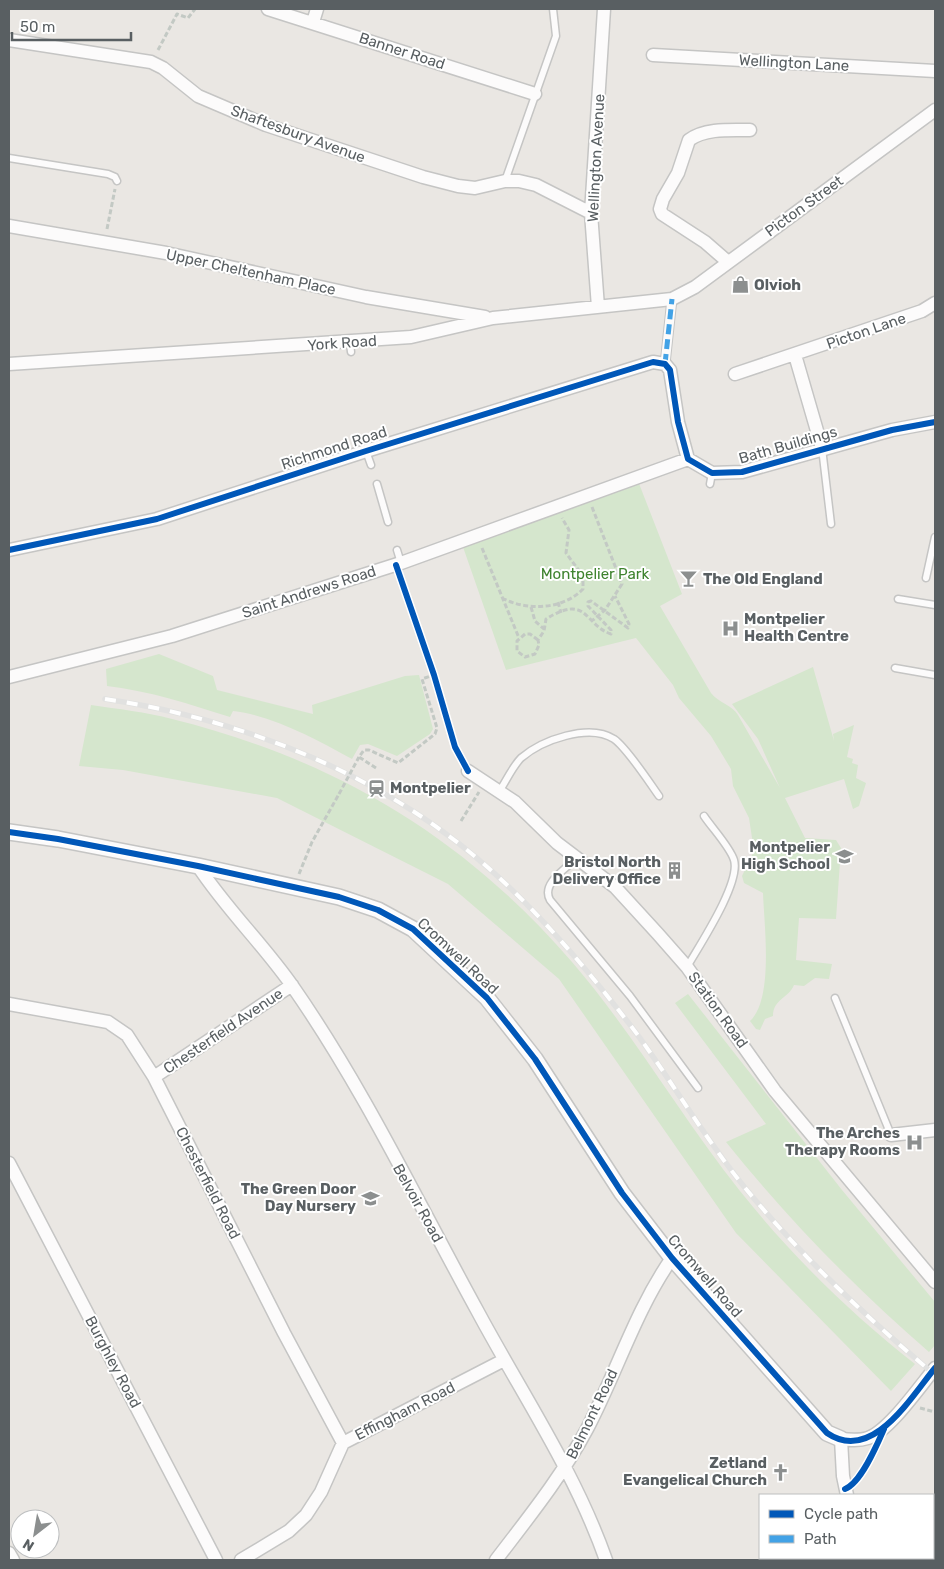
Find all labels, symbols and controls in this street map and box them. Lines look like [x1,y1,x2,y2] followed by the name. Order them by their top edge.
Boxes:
[12,10,131,42] scale bar
[20,18,55,36] text: 50 m
[357,29,447,73] street label: Banner Road
[738,51,850,75] street label: Wellington Lane
[584,93,608,223] street label: Wellington Avenue
[228,101,368,167] street label: Shaftesbury Avenue
[761,172,847,240] street label: Picton Street
[165,245,337,299] street label: Upper Cheltenham Place
[730,275,750,295] shop icon: Olvioh
[754,276,801,294] place label: Olvioh
[824,309,908,353] street label: Picton Lane
[307,332,377,354] street label: York Road
[279,422,389,474] street label: Richmond Road
[737,422,840,468] street label: Bath Buildings
[240,562,378,622] street label: Saint Andrews Road
[541,565,650,583] park label: Montpelier Park
[679,569,699,589] bar icon: The Old England
[703,570,823,588] place label: The Old England
[744,610,849,645] place label: Montpelier Health Centre
[720,618,740,638] hospital icon: Montpelier Health Centre
[366,778,386,798] station icon: Montpelier
[390,779,471,797] place label: Montpelier
[741,838,830,873] place label: Montpelier High School
[834,846,854,866] school or university icon: Montpelier High School
[553,853,661,888] place label: Bristol North Delivery Office
[665,861,685,881] building icon: Bristol North Delivery Office
[414,914,502,998] street label: Cromwell Road
[684,968,752,1052] street label: Station Road
[160,984,286,1078] street label: Chesterfield Avenue
[172,1124,244,1242] street label: Chesterfield Road
[785,1124,900,1159] place label: The Arches Therapy Rooms
[904,1132,924,1152] hospital icon: The Arches Therapy Rooms
[389,1161,447,1245] street label: Belvoir Road
[241,1180,356,1215] place label: The Green Door Day Nursery
[360,1188,380,1208] school or university icon: The Green Door Day Nursery
[664,1231,746,1321] street label: Cromwell Road
[81,1313,145,1411] street label: Burghley Road
[562,1366,622,1462] street label: Belmont Road
[352,1378,458,1444] street label: Effingham Road
[623,1454,767,1489] place label: Zetland Evangelical Church
[771,1462,791,1482] church icon: Zetland Evangelical Church
[759,1494,934,1559] legend
[804,1505,878,1523] text: Cycle path
[10,1509,60,1559] north arrow
[804,1530,837,1548] text: Path
[20,1535,37,1555] text: N

